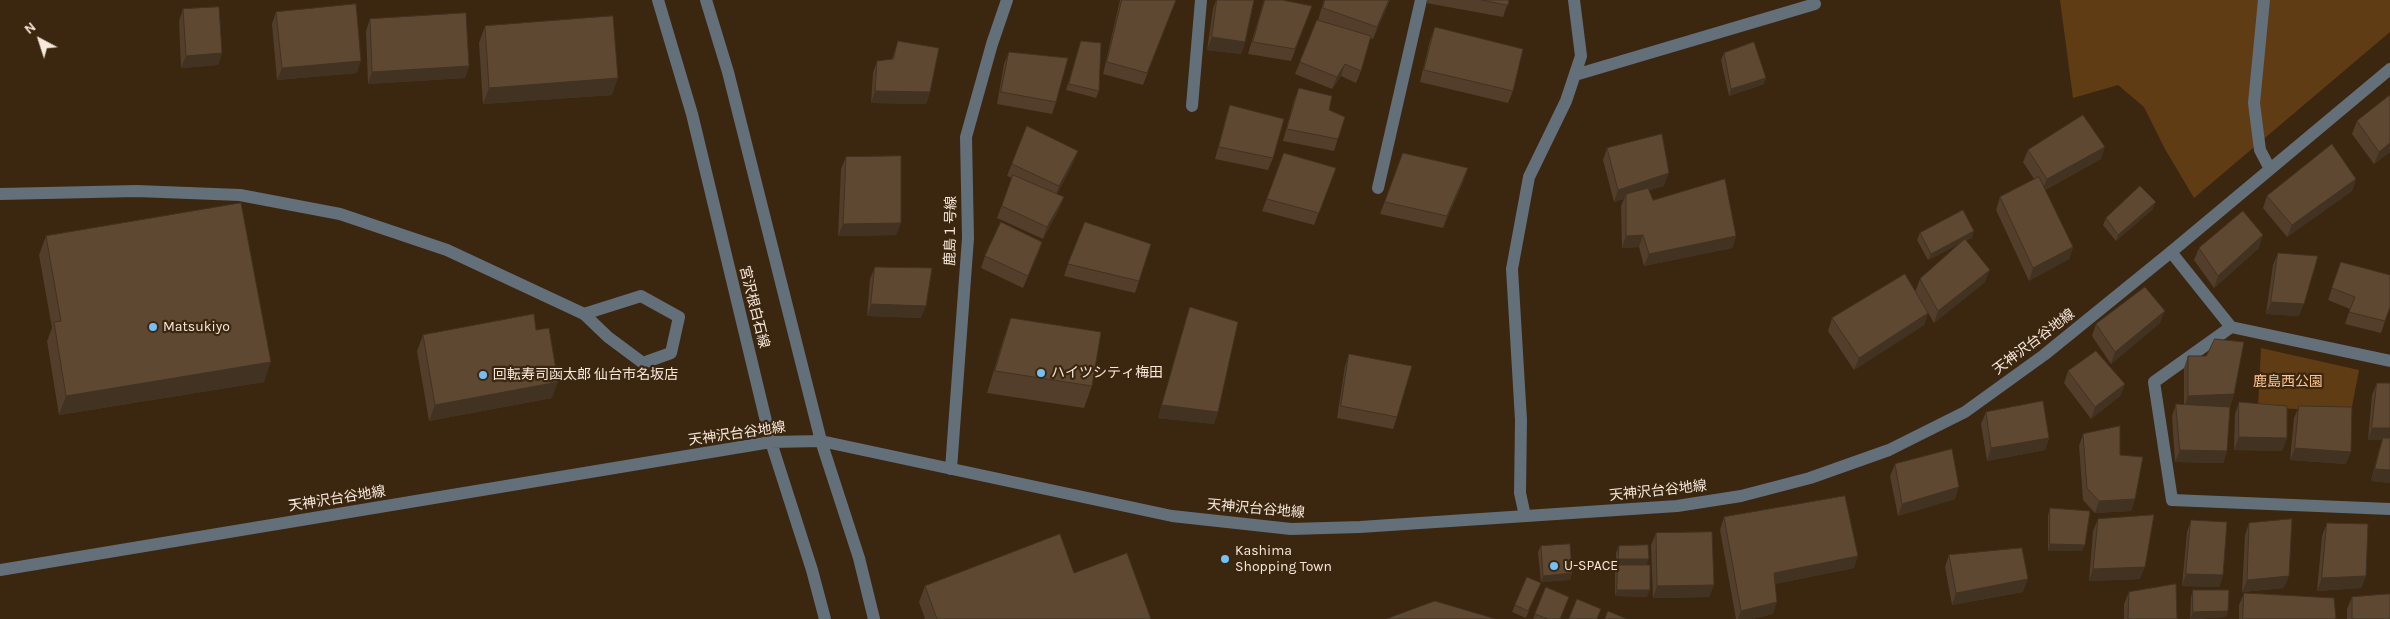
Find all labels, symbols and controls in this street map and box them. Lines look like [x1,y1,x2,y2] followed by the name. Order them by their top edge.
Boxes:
[15,15,65,65] north arrow
[21,18,39,38] text: N
[942,196,960,266] street label: 鹿島１号線
[736,264,772,350] street label: 宮沢根白石線
[1990,306,2078,378] street label: 天神沢台谷地線
[163,319,230,335] place label: Matsukiyo
[147,321,159,333] marker: Matsukiyo
[1051,365,1163,381] place label: ハイツシティ梅田
[493,367,678,383] place label: 回転寿司函太郎 仙台市名坂店
[1035,367,1047,379] marker: ハイツシティ梅田
[477,369,489,381] marker: 回転寿司函太郎 仙台市名坂店
[2253,374,2323,390] park label: 鹿島西公園
[687,419,787,449] street label: 天神沢台谷地線
[1608,478,1708,504] street label: 天神沢台谷地線
[287,483,387,515] street label: 天神沢台谷地線
[1206,496,1306,522] street label: 天神沢台谷地線
[1235,543,1332,576] place label: Kashima Shopping Town
[1219,553,1231,565] marker: Kashima Shopping Town
[1564,558,1618,574] place label: U-SPACE
[1548,560,1560,572] marker: U-SPACE

